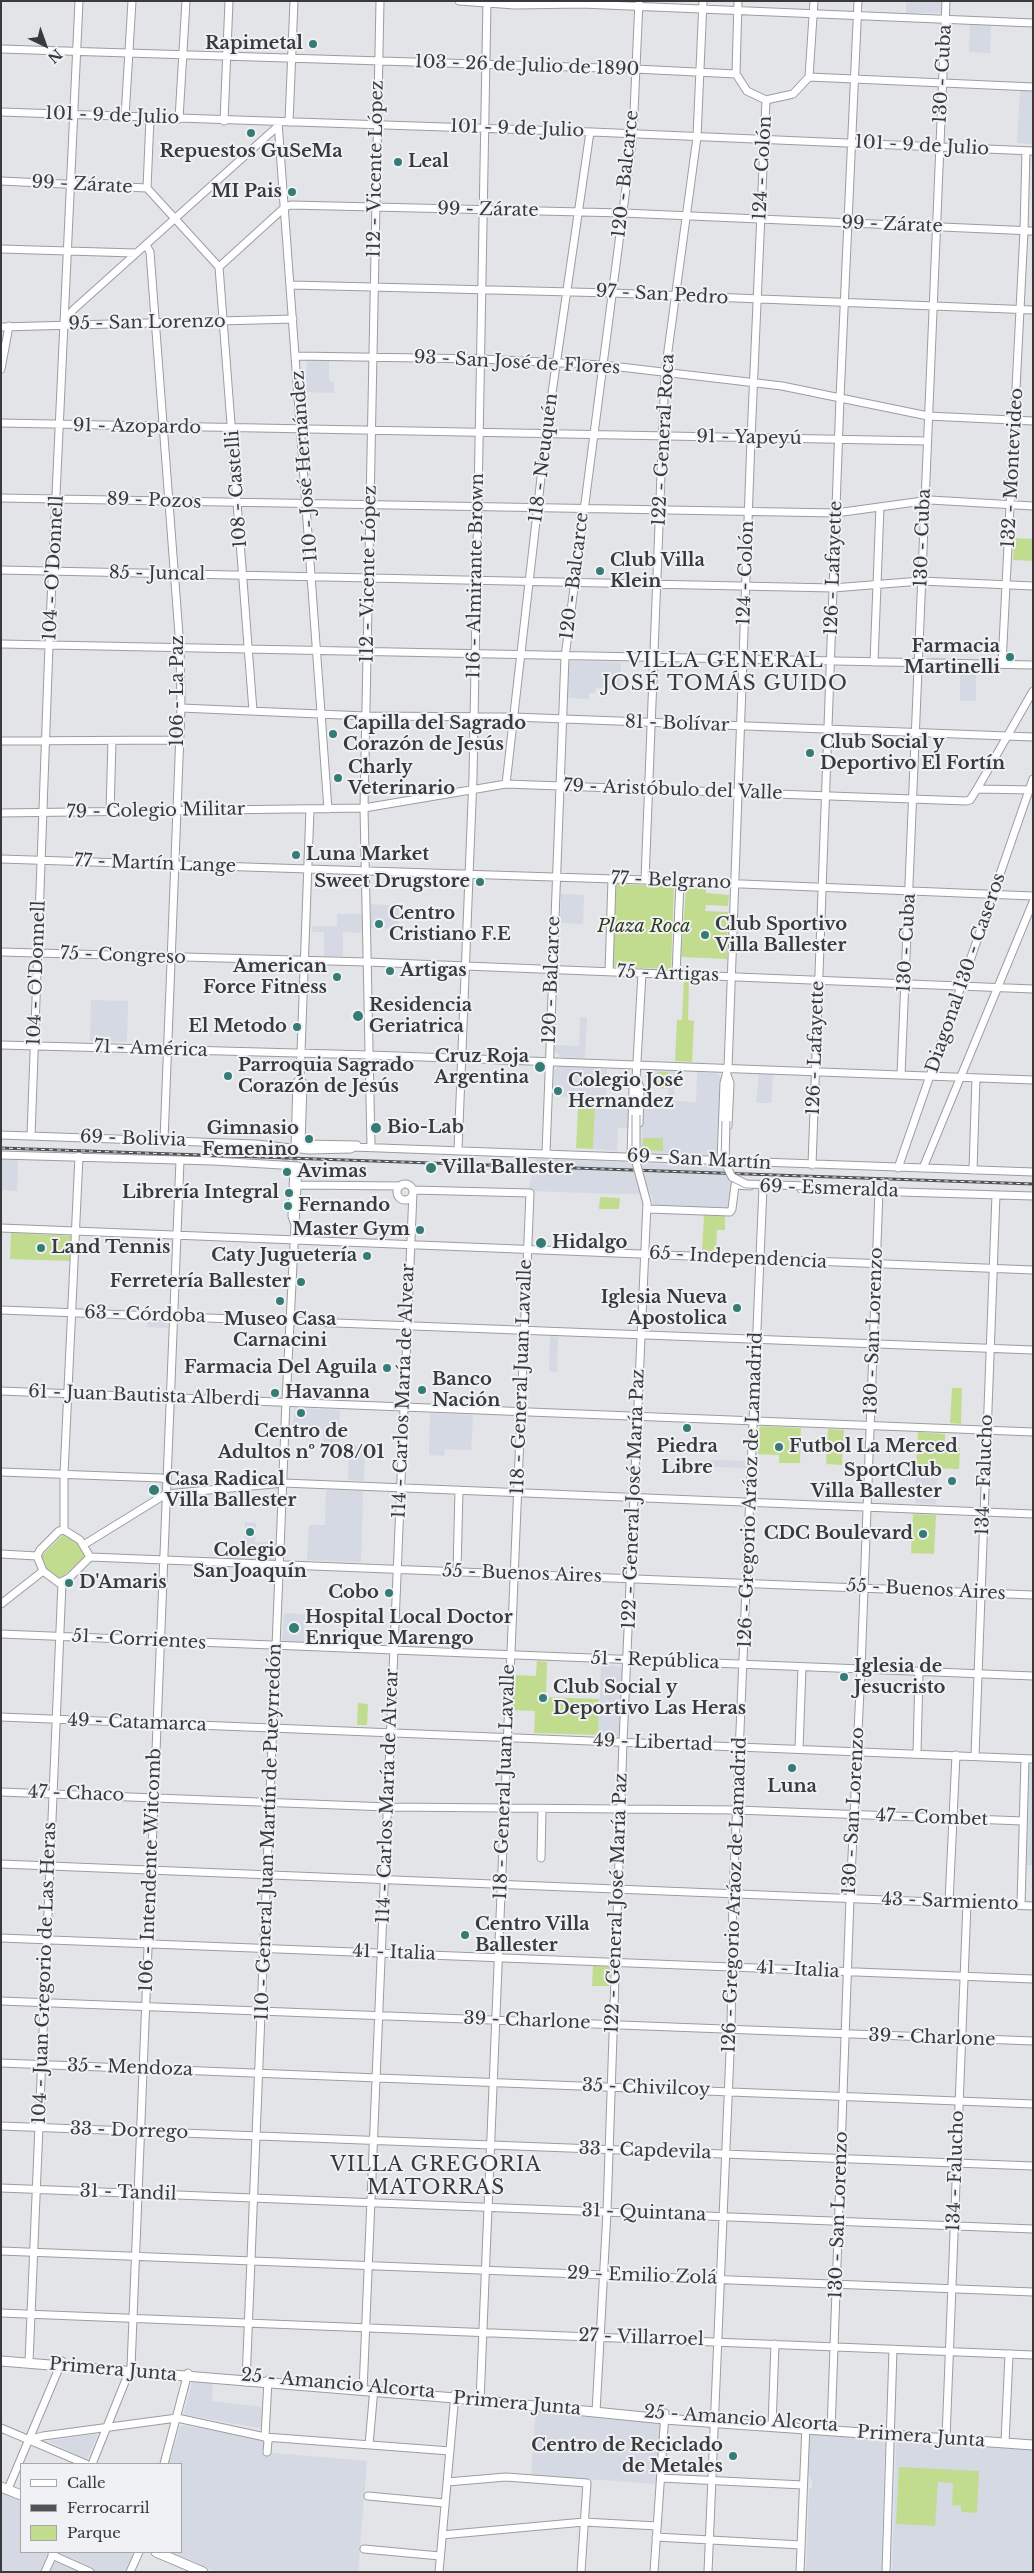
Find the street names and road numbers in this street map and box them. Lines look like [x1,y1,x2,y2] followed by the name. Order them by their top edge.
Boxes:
[930,24,956,124] street label: 130 - Cuba
[414,51,640,81] street label: 103 - 26 de Julio de 1890
[364,80,388,258] street label: 112 - Vicente López
[44,103,180,129] street label: 101 - 9 de Julio
[609,109,643,239] street label: 120 - Balcarce
[749,115,777,221] street label: 124 - Colón
[449,116,585,142] street label: 101 - 9 de Julio
[854,132,990,160] street label: 101 - 9 de Julio
[31,172,133,198] street label: 99 - Zárate
[437,198,539,222] street label: 99 - Zárate
[841,212,943,238] street label: 99 - Zárate
[595,281,729,309] street label: 97 - San Pedro
[68,311,226,335] street label: 95 - San Lorenzo
[413,347,621,379] street label: 93 - San José de Flores
[649,353,679,527] street label: 122 - General Roca
[288,369,322,563] street label: 110 - José Hernández
[998,387,1028,549] street label: 132 - Montevideo
[525,392,563,524] street label: 118 - Neuquén
[73,415,201,439] street label: 91 - Azopardo
[696,426,802,450] street label: 91 - Yapeyú
[222,429,252,549] street label: 108 - Castelli
[463,473,489,679] street label: 116 - Almirante Brown
[357,485,381,663] street label: 112 - Vicente López
[910,488,936,588] street label: 130 - Cuba
[106,489,202,513] street label: 89 - Pozos
[39,495,69,641] street label: 104 - O'Donnell
[821,500,847,636] street label: 126 - Lafayette
[556,511,594,641] street label: 120 - Balcarce
[733,520,759,626] street label: 124 - Colón
[109,562,205,586] street label: 85 - Juncal
[167,635,189,747] street label: 106 - La Paz
[624,711,730,737] street label: 81 - Bolívar
[563,775,783,805] street label: 79 - Aristóbulo del Valle
[67,799,245,823] street label: 79 - Colegio Militar
[74,850,236,878] street label: 77 - Martín Lange
[611,868,731,894] street label: 77 - Belgrano
[922,870,1010,1076] street label: Diagonal 130 - Caseros
[894,893,920,993] street label: 130 - Cuba
[24,900,50,1046] street label: 104 - O'Donnell
[539,916,565,1044] street label: 120 - Balcarce
[60,943,186,969] street label: 75 - Congreso
[617,961,719,987] street label: 75 - Artigas
[803,980,829,1116] street label: 126 - Lafayette
[94,1036,208,1062] street label: 71 - América
[79,1126,187,1152] street label: 69 - Bolivia
[626,1145,772,1175] street label: 69 - San Martín
[759,1176,899,1202] street label: 69 - Esmeralda
[648,1243,828,1273] street label: 65 - Independencia
[860,1247,888,1415] street label: 130 - San Lorenzo
[507,1259,537,1495] street label: 118 - General Juan Lavalle
[389,1263,419,1519] street label: 114 - Carlos María de Alvear
[84,1302,206,1328] street label: 63 - Córdoba
[735,1332,767,1648] street label: 126 - Gregorio Aráoz de Lamadrid
[619,1368,649,1630] street label: 122 - General José María Paz
[28,1381,260,1411] street label: 61 - Juan Bautista Alberdi
[972,1414,998,1536] street label: 134 - Falucho
[442,1560,602,1588] street label: 55 - Buenos Aires
[846,1575,1006,1605] street label: 55 - Buenos Aires
[71,1626,207,1654] street label: 51 - Corrientes
[252,1643,286,2021] street label: 110 - General Juan Martín de Pueyrredón
[590,1648,720,1674] street label: 51 - República
[490,1664,520,1900] street label: 118 - General Juan Lavalle
[373,1668,403,1924] street label: 114 - Carlos María de Alvear
[67,1710,207,1736] street label: 49 - Catamarca
[839,1727,869,1895] street label: 130 - San Lorenzo
[593,1730,713,1756] street label: 49 - Libertad
[719,1737,751,2053] street label: 126 - Gregorio Aráoz de Lamadrid
[136,1748,166,1992] street label: 106 - Intendente Witcomb
[602,1772,632,2034] street label: 122 - General José María Paz
[27,1782,125,1806] street label: 47 - Chaco
[875,1805,989,1831] street label: 47 - Combet
[29,1822,61,2124] street label: 104 - Juan Gregorio de Las Heras
[881,1889,1019,1915] street label: 43 - Sarmiento
[352,1941,436,1965] street label: 41 - Italia
[756,1957,840,1983] street label: 41 - Italia
[463,2008,591,2034] street label: 39 - Charlone
[868,2025,996,2051] street label: 39 - Charlone
[67,2055,193,2081] street label: 35 - Mendoza
[581,2075,711,2101] street label: 35 - Chivilcoy
[943,2110,969,2232] street label: 134 - Falucho
[70,2118,188,2144] street label: 33 - Dorrego
[825,2131,853,2299] street label: 130 - San Lorenzo
[578,2138,712,2164] street label: 33 - Capdevila
[79,2181,177,2205] street label: 31 - Tandil
[581,2200,707,2226] street label: 31 - Quintana
[567,2263,717,2289] street label: 29 - Emilio Zolá
[578,2325,704,2351] street label: 27 - Villarroel
[48,2354,178,2386] street label: Primera Junta
[240,2365,436,2403] street label: 25 - Amancio Alcorta
[452,2388,582,2420] street label: Primera Junta
[643,2401,839,2437] street label: 25 - Amancio Alcorta
[856,2422,986,2452] street label: Primera Junta

